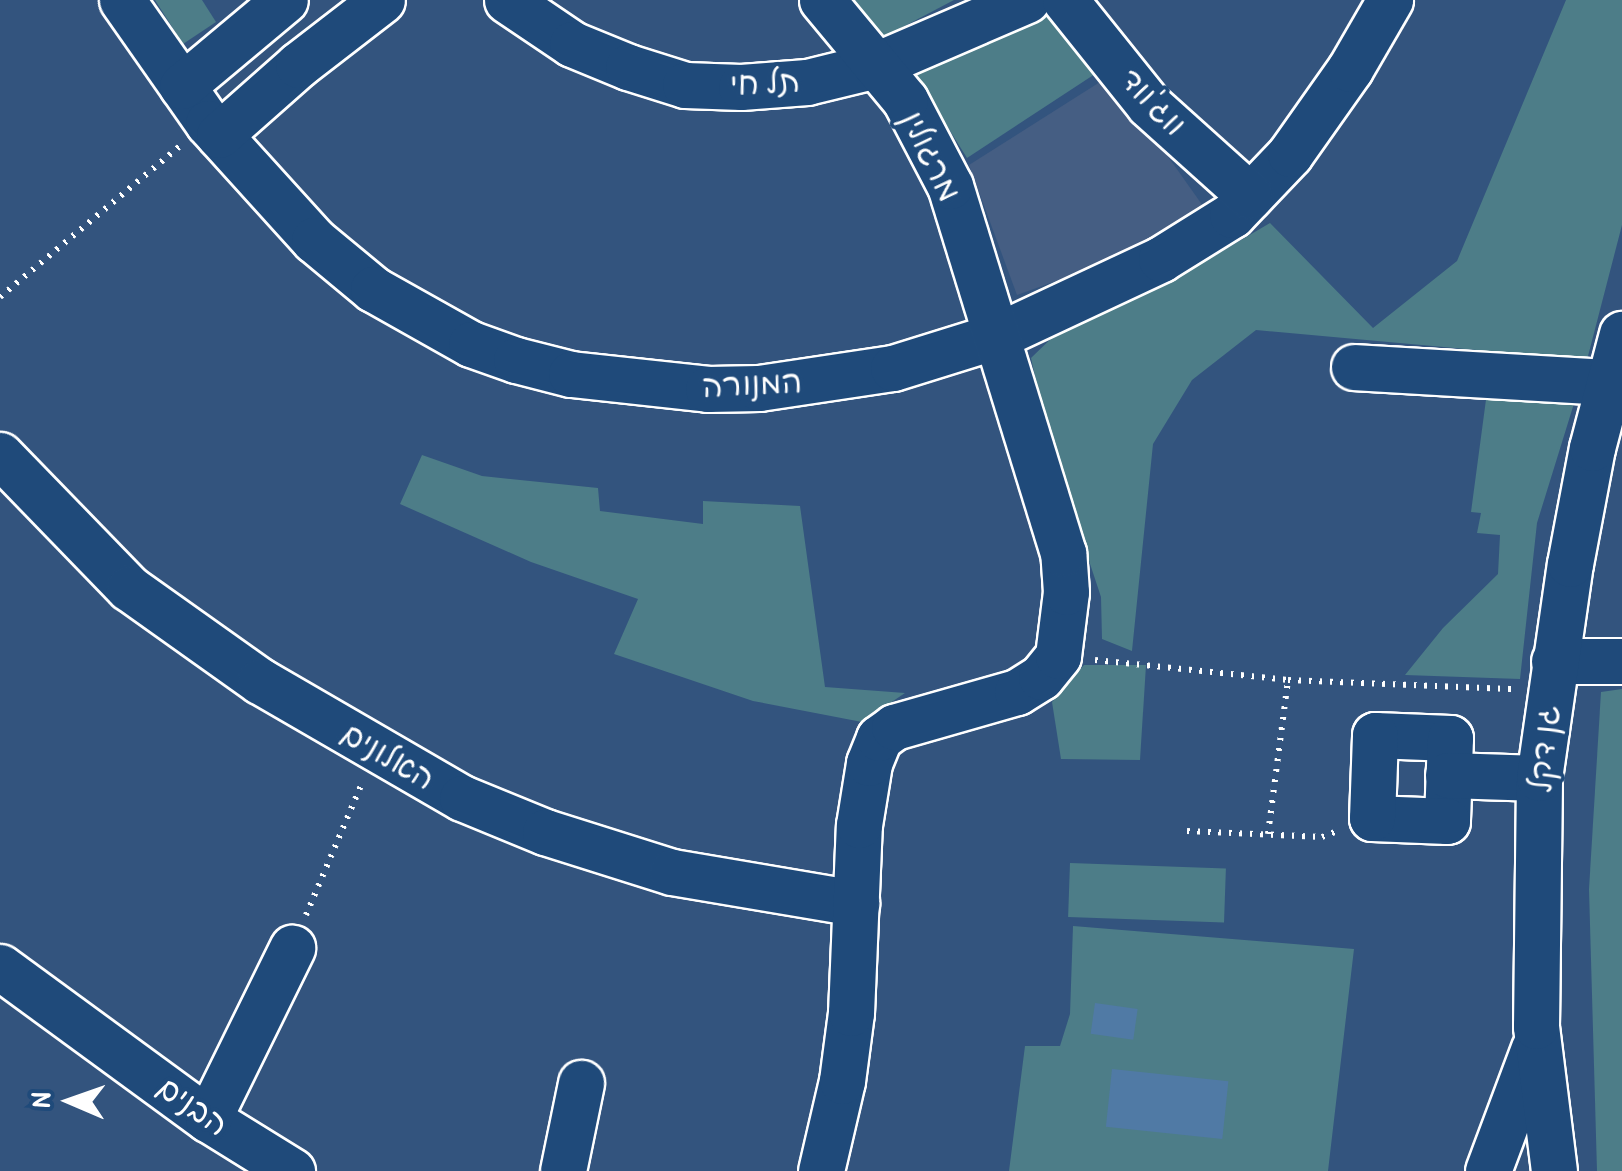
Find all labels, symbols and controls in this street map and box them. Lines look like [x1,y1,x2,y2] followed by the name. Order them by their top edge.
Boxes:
[1112,60,1194,144] street label: ווג'ווד
[729,62,801,104] street label: תל חי
[893,104,969,208] street label: מרגולין
[701,362,803,406] street label: המנורה
[1521,704,1567,794] street label: גן דקל
[334,714,442,798] street label: האלונים
[20,1051,120,1151] north arrow
[150,1068,236,1144] street label: הבנים
[21,1092,59,1108] text: N

